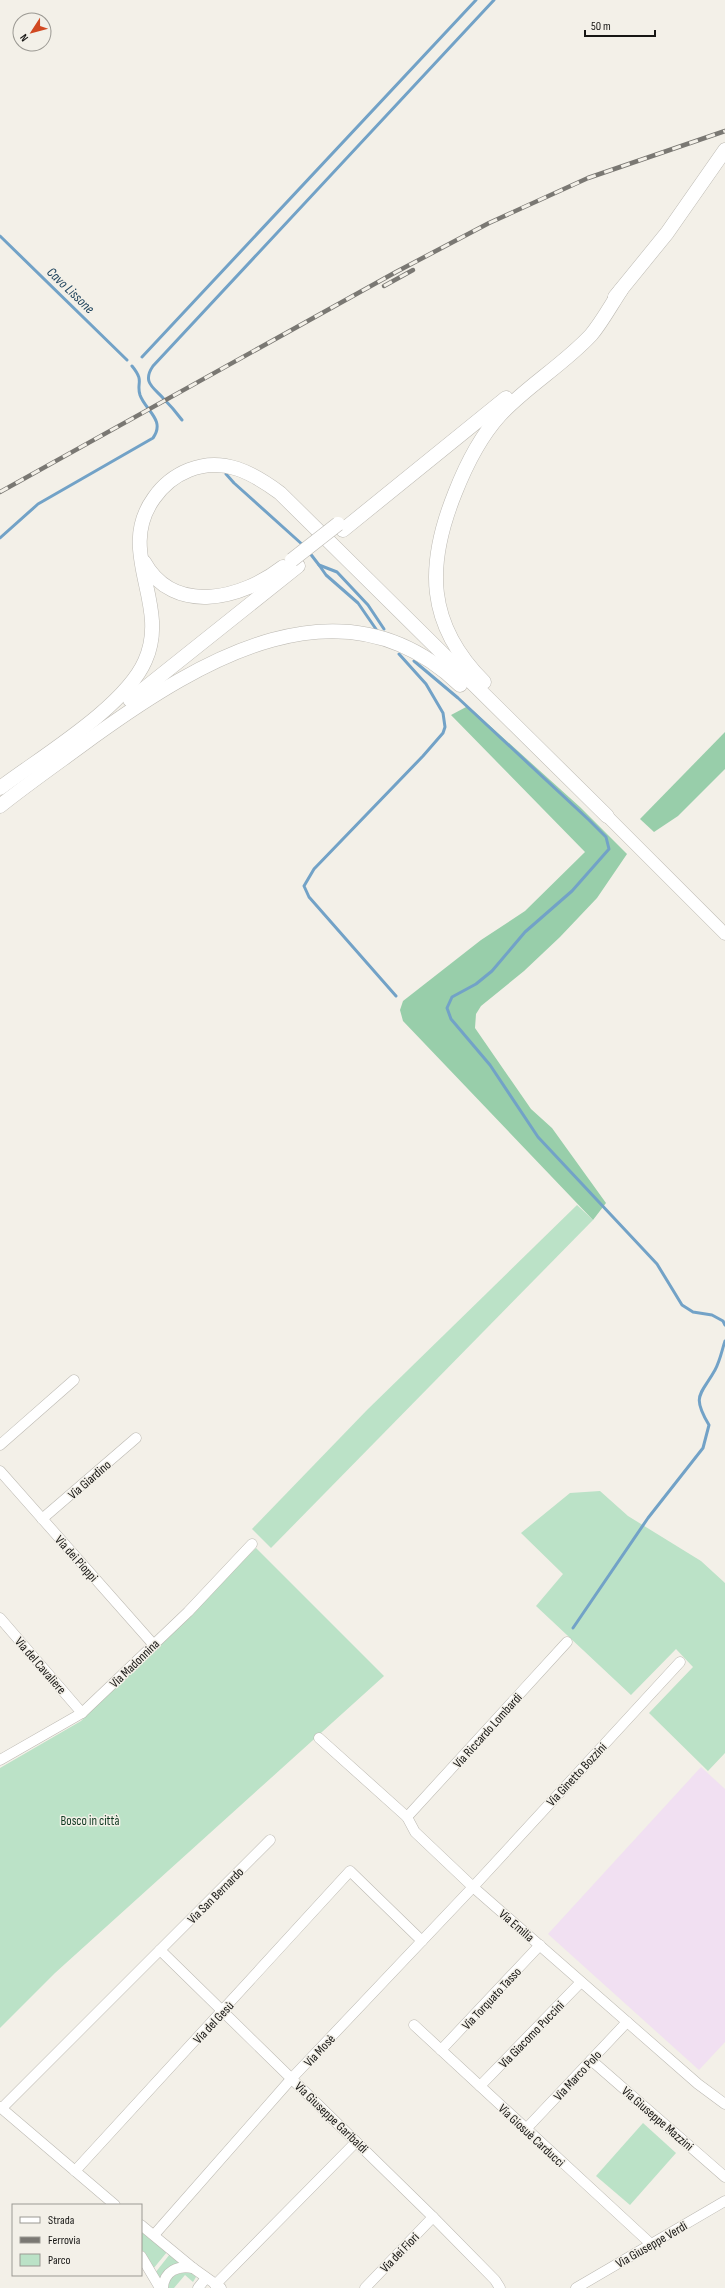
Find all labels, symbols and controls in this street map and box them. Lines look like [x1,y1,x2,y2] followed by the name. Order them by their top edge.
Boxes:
[12,12,52,52] north arrow
[585,12,655,38] scale bar
[591,19,611,34] text: 50 m
[17,31,31,44] text: N
[43,264,98,318] water label: Cavo Lissone
[65,1457,114,1503] street label: Via Giardino
[51,1532,101,1585] street label: Via dei Pioppi
[11,1634,69,1697] street label: Via del Cavaliere
[106,1636,163,1691] street label: Via Madonnina
[450,1690,526,1772] street label: Via Riccardo Lombardi
[543,1740,610,1810] street label: Via Ginetto Bozzini
[61,1813,119,1829] park label: Bosco in città
[184,1864,247,1927] street label: Via San Bernardo
[495,1906,537,1945] street label: Via Emilia
[459,1964,525,2033] street label: Via Torquato Tasso
[190,1998,237,2047] street label: Via del Gesù
[496,1998,568,2072] street label: Via Giacomo Puccini
[301,2031,339,2070] street label: Via Mosè
[550,2047,605,2104] street label: Via Marco Polo
[291,2079,371,2157] street label: Via Giuseppe Garibaldi
[618,2083,697,2154] street label: Via Giuseppe Mazzini
[495,2101,568,2171] street label: Via Giosuè Carducci
[12,2204,142,2276] legend
[48,2213,75,2228] text: Strada
[613,2218,690,2272] street label: Via Giuseppe Verdi
[377,2229,423,2276] street label: Via dei Fiori
[48,2233,81,2248] text: Ferrovia
[48,2253,71,2268] text: Parco

